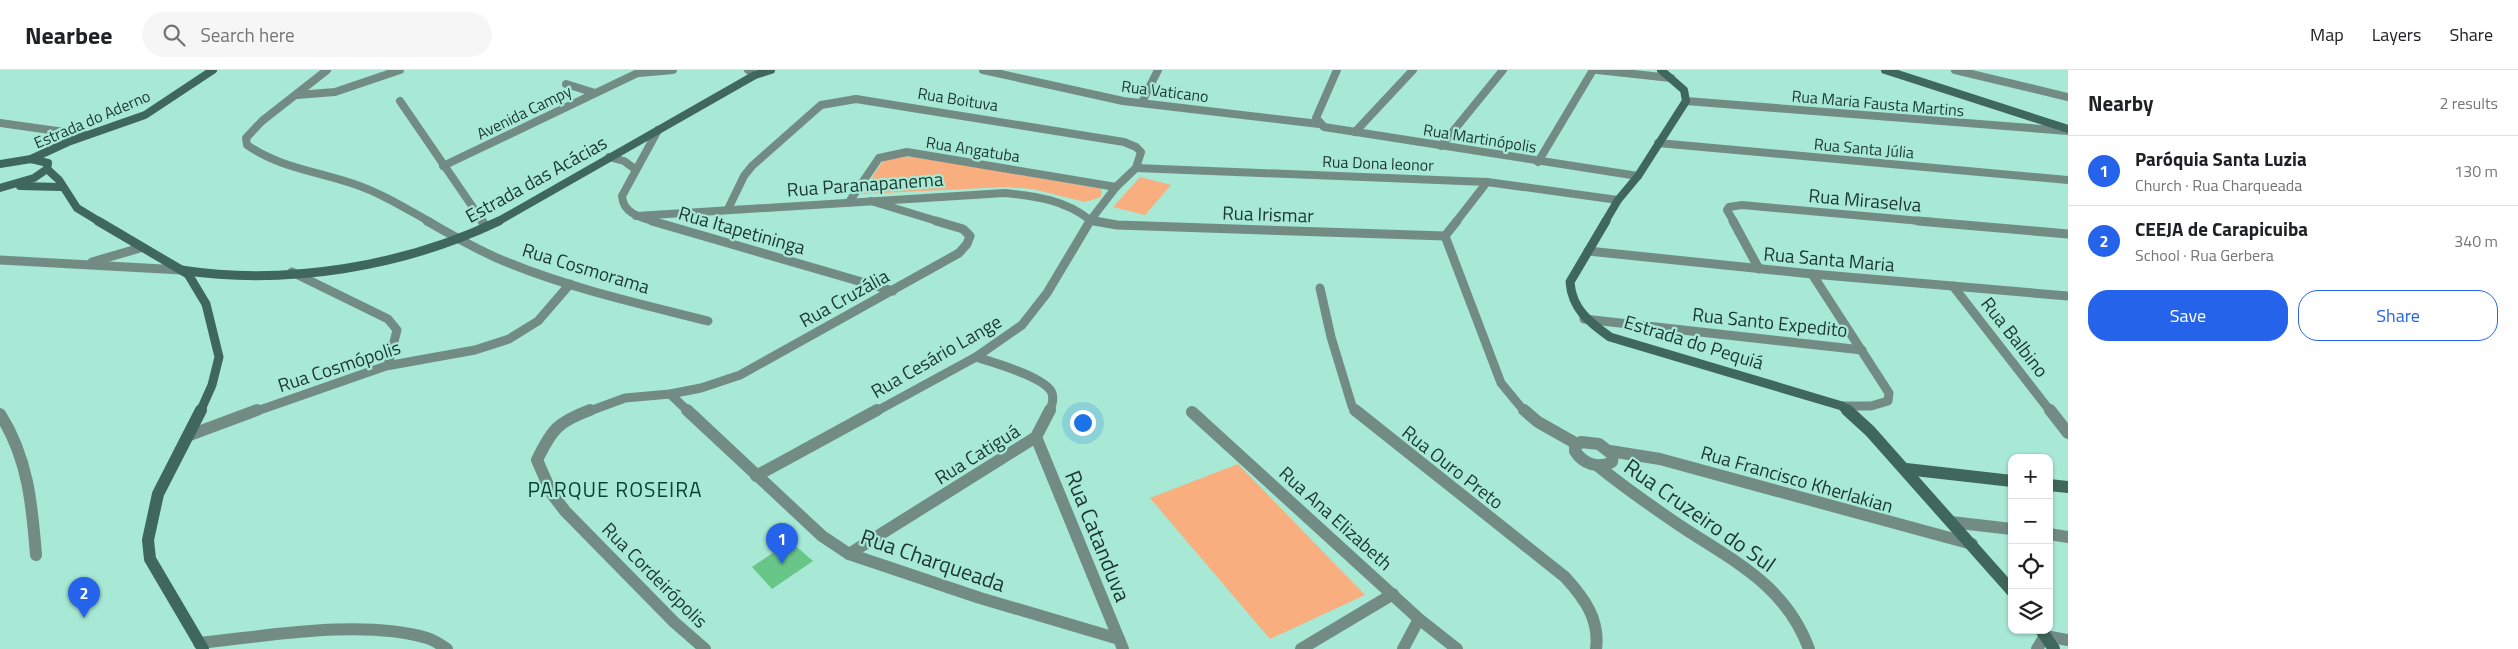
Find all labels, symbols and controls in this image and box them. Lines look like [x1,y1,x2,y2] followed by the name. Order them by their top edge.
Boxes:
[142,12,492,57] search box
[25,17,112,53] text: Nearbee
[200,20,295,49] text: Search here
[160,21,188,49] icon: search
[2310,21,2344,48] text: Map
[2372,21,2421,48] text: Layers
[2449,21,2493,48] text: Share
[1120,74,1210,108] street label: Rua Vaticano
[472,79,576,145] street label: Avenida Campy
[916,81,1000,117] street label: Rua Boituva
[30,84,154,154] street label: Estrada do Aderno
[1791,84,1965,122] street label: Rua Maria Fausta Martins
[2088,87,2153,119] text: Nearby
[2439,91,2498,115] text: 2 results
[1422,117,1538,159] street label: Rua Martinópolis
[460,127,612,230] street label: Estrada das Acácias
[924,130,1022,168] street label: Rua Angatuba
[1813,132,1915,164] street label: Rua Santa Júlia
[2135,144,2307,173] text: Paróquia Santa Luzia
[1322,149,1435,177] street label: Rua Dona leonor
[2100,159,2108,183] text: 1
[2454,159,2498,183] text: 130 m
[786,164,945,203] street label: Rua Paranapanema
[2135,173,2302,197] text: Church · Rua Charqueada
[1808,180,1923,219] street label: Rua Miraselva
[1222,197,1315,230] street label: Rua Irismar
[675,198,809,262] street label: Rua Itapetininga
[2135,214,2308,243] text: CEEJA de Carapicuiba
[2100,229,2108,253] text: 2
[2454,229,2498,253] text: 340 m
[519,234,654,301] street label: Rua Cosmorama
[1762,238,1896,279] street label: Rua Santa Maria
[2135,243,2274,267] text: School · Rua Gerbera
[794,261,894,334] street label: Rua Cruzália
[1975,290,2056,383] street label: Rua Balbino
[2088,290,2288,341] button: Save
[2298,290,2498,341] button: Share
[1691,299,1849,344] street label: Rua Santo Expedito
[865,306,1007,405] street label: Rua Cesário Lange
[1621,307,1768,377] street label: Estrada do Pequiá
[274,332,404,399] street label: Rua Cosmópolis
[1070,410,1096,436] your location
[929,416,1025,491] street label: Rua Catiguá
[1396,417,1511,516] street label: Rua Ouro Preto
[1697,437,1897,520] street label: Rua Francisco Kherlakian
[1617,450,1783,580] street label: Rua Cruzeiro do Sul
[2008,454,2053,634] map controls
[2008,454,2053,499] button: +
[1273,459,1400,577] street label: Rua Ana Elizabeth
[1056,465,1140,607] street label: Rua Catanduva
[527,473,703,505] district label: PARQUE ROSEIRA
[2008,499,2053,544] button: −
[596,515,715,634] street label: Rua Cordeirópolis
[856,519,1010,601] street label: Rua Charqueada
[766,523,798,564] pin: 1
[2008,544,2053,589] button: locate
[68,577,100,618] pin: 2
[2008,589,2053,634] button: layers

